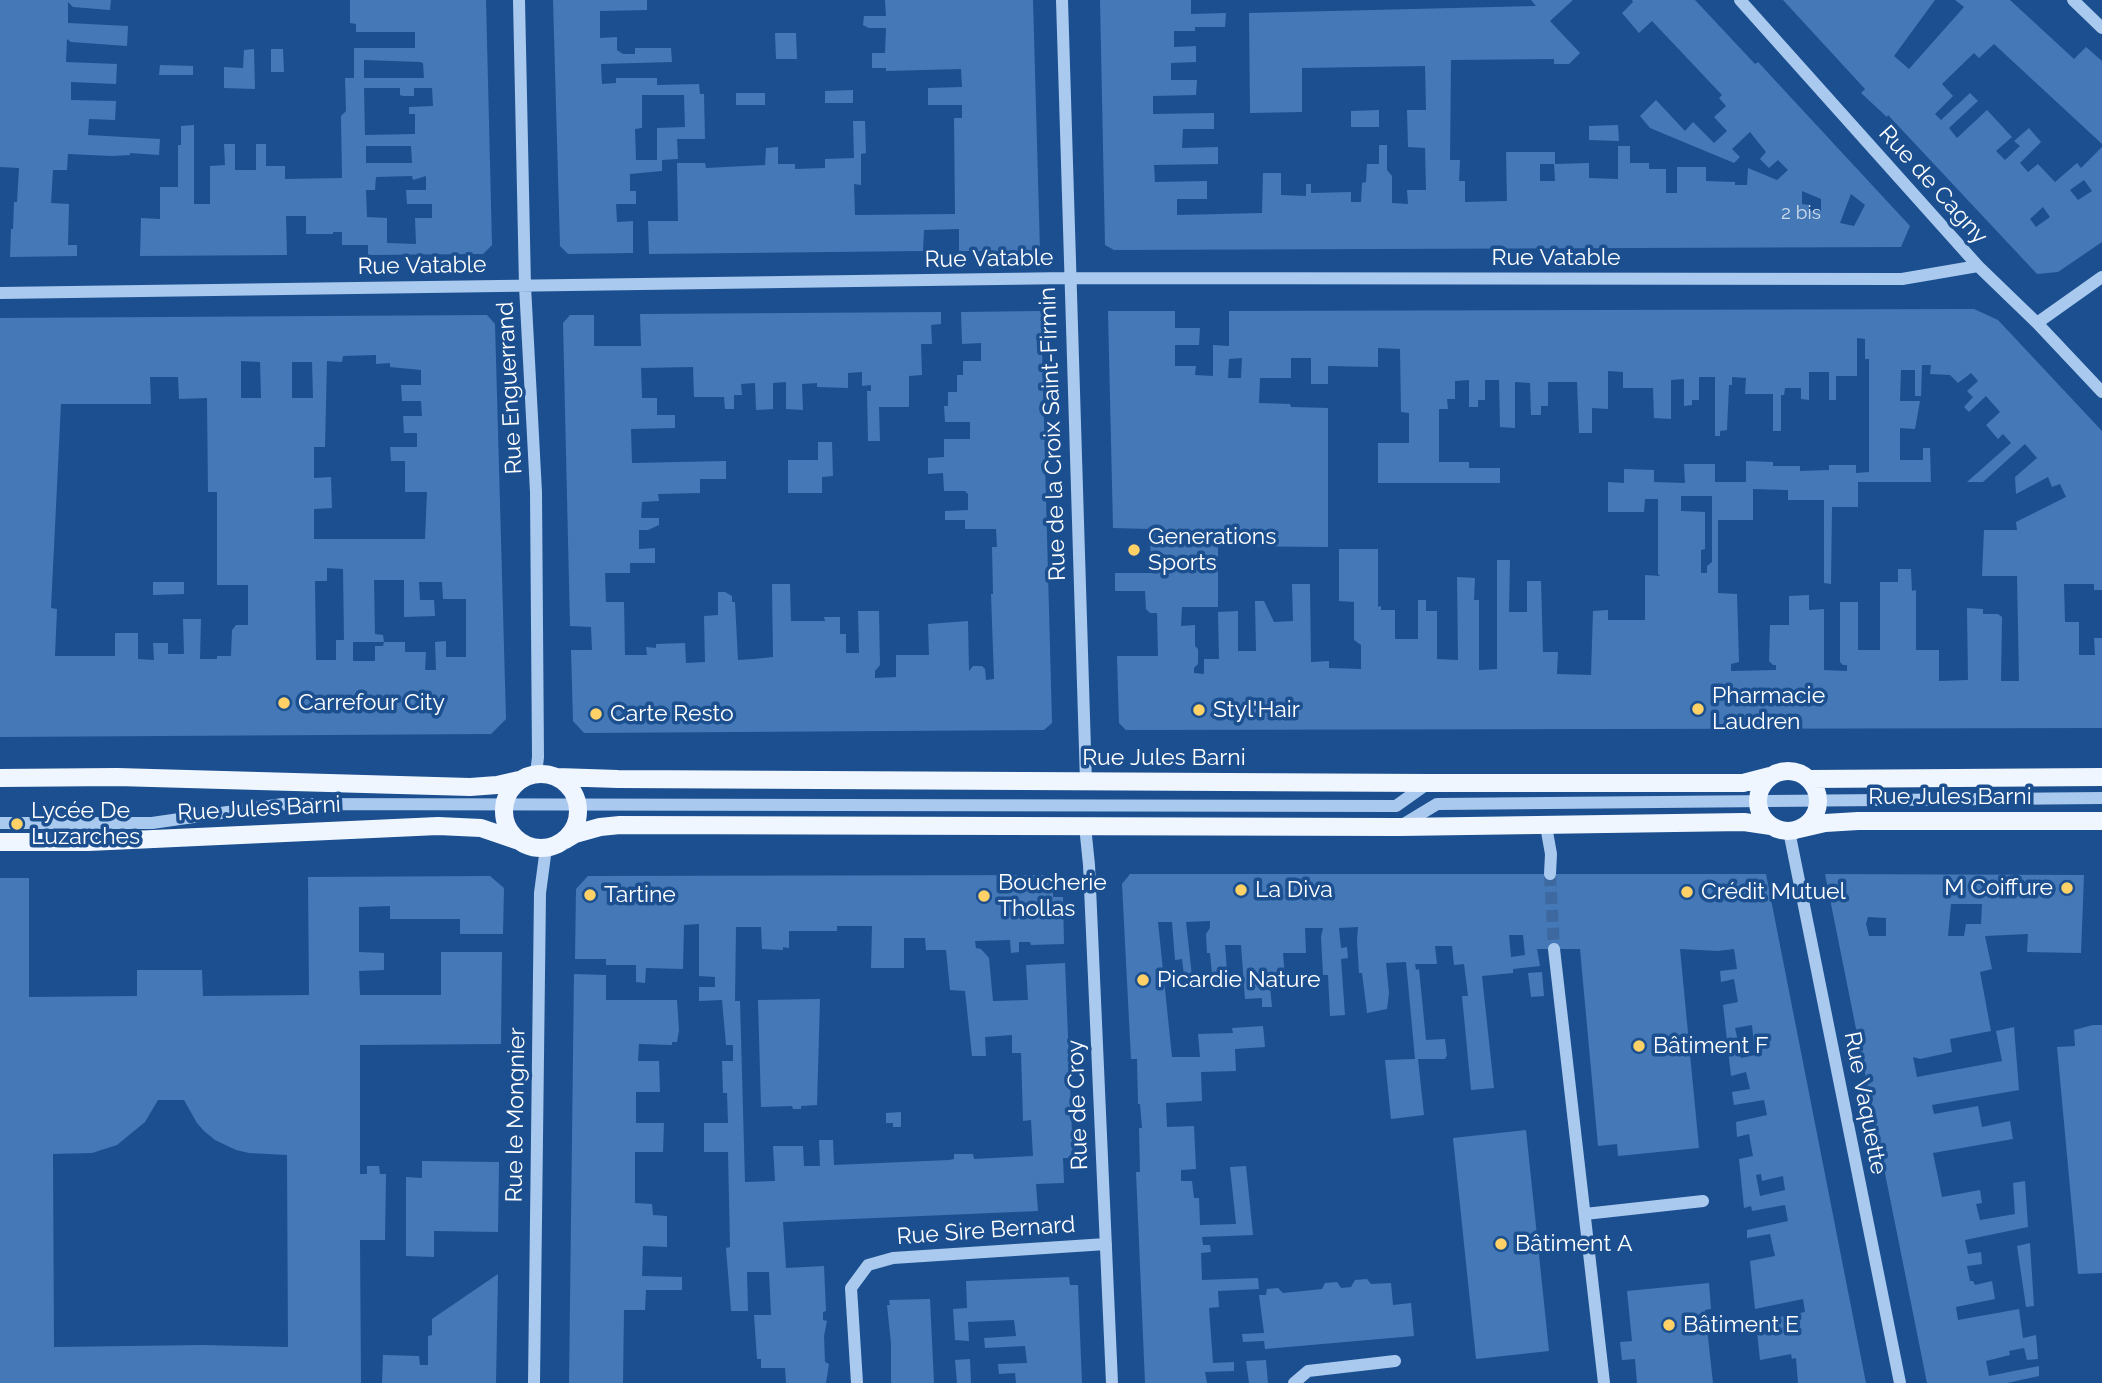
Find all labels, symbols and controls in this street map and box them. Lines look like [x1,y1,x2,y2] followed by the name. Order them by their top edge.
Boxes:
[1873,120,1993,250] street label: Rue de Cagny
[1781,202,1821,224] house number: 2 bis
[924,244,1054,274] street label: Rue Vatable
[1492,244,1620,272] street label: Rue Vatable
[357,251,487,281] street label: Rue Vatable
[1034,287,1072,581] street label: Rue de la Croix Saint-Firmin
[492,301,528,475] street label: Rue Enguerrand
[1148,523,1276,577] place label: Generations Sports
[1126,542,1142,558] marker: Generations Sports
[1712,682,1825,736] place label: Pharmacie Laudren
[298,689,445,717] place label: Carrefour City
[276,695,292,711] marker: Carrefour City
[1213,696,1300,724] place label: Styl'Hair
[610,700,734,728] place label: Carte Resto
[1690,701,1706,717] marker: Pharmacie Laudren
[1191,702,1207,718] marker: Styl'Hair
[588,706,604,722] marker: Carte Resto
[1082,744,1246,772] street label: Rue Jules Barni
[1868,783,2032,811] street label: Rue Jules Barni
[177,791,341,827] street label: Rue Jules Barni
[31,797,140,851] place label: Lycée De Luzarches
[9,816,25,832] marker: Lycée De Luzarches
[998,869,1107,923] place label: Boucherie Thollas
[1944,874,2053,902] place label: M Coiffure
[1255,876,1333,904] place label: La Diva
[1701,878,1846,906] place label: Crédit Mutuel
[2059,880,2075,896] marker: M Coiffure
[604,881,676,909] place label: Tartine
[1233,882,1249,898] marker: La Diva
[1679,884,1695,900] marker: Crédit Mutuel
[582,887,598,903] marker: Tartine
[976,888,992,904] marker: Boucherie Thollas
[1157,966,1321,994] place label: Picardie Nature
[1135,972,1151,988] marker: Picardie Nature
[501,1027,531,1203] street label: Rue le Mongnier
[1838,1029,1892,1177] street label: Rue Vaquette
[1653,1032,1769,1060] place label: Bâtiment F
[1631,1038,1647,1054] marker: Bâtiment F
[1062,1039,1094,1171] street label: Rue de Croy
[896,1211,1076,1251] street label: Rue Sire Bernard
[1515,1230,1633,1258] place label: Bâtiment A
[1493,1236,1509,1252] marker: Bâtiment A
[1683,1311,1799,1339] place label: Bâtiment E
[1661,1317,1677,1333] marker: Bâtiment E

